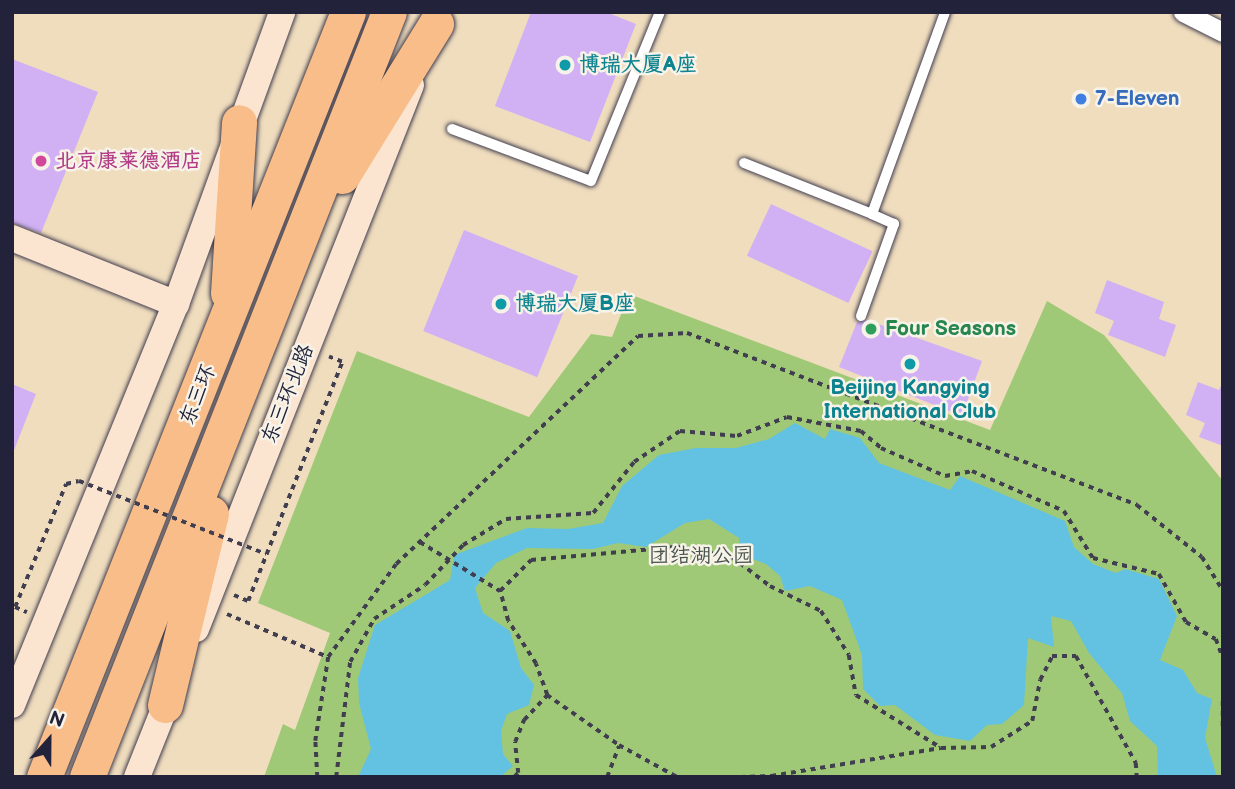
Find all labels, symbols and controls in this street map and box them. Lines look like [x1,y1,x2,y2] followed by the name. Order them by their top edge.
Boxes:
[579,52,697,78] place label: 博瑞大厦A座
[557,57,573,73] marker: 博瑞大厦A座
[1095,86,1180,112] place label: 7-Eleven
[1073,91,1089,107] marker: 7-Eleven
[55,148,202,174] place label: 北京康莱德酒店
[33,153,49,169] marker: 北京康莱德酒店
[515,291,635,317] place label: 博瑞大厦B座
[493,296,509,312] marker: 博瑞大厦B座
[885,316,1016,342] place label: Four Seasons
[863,321,879,337] marker: Four Seasons
[257,341,319,447] street label: 东三环北路
[902,356,918,372] marker: Beijing Kangying International Club
[175,361,221,429] street label: 东三环
[824,375,996,425] place label: Beijing Kangying International Club
[649,543,753,569] park label: 团结湖公园
[14,705,84,775] north arrow
[46,707,67,733] text: N

